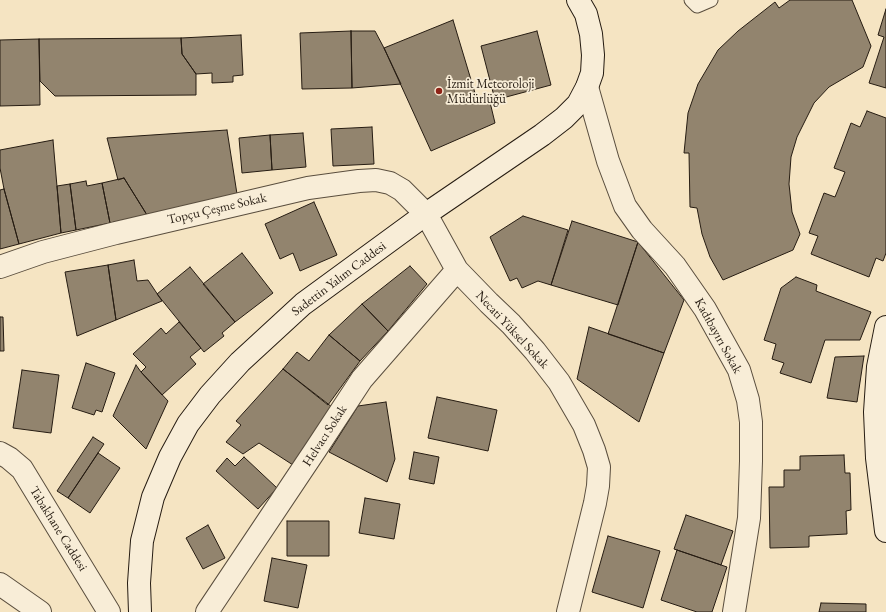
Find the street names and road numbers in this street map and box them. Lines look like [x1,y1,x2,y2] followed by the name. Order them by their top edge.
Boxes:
[166,190,268,228] street label: Topçu Çeşme Sokak
[289,238,389,320] street label: Sadettin Yalım Caddesi
[472,288,552,372] street label: Necati Yüksel Sokak
[691,295,745,377] street label: Kadıbayırı Sokak
[299,402,351,470] street label: Helvacı Sokak
[26,484,90,574] street label: Tabakhane Caddesi

